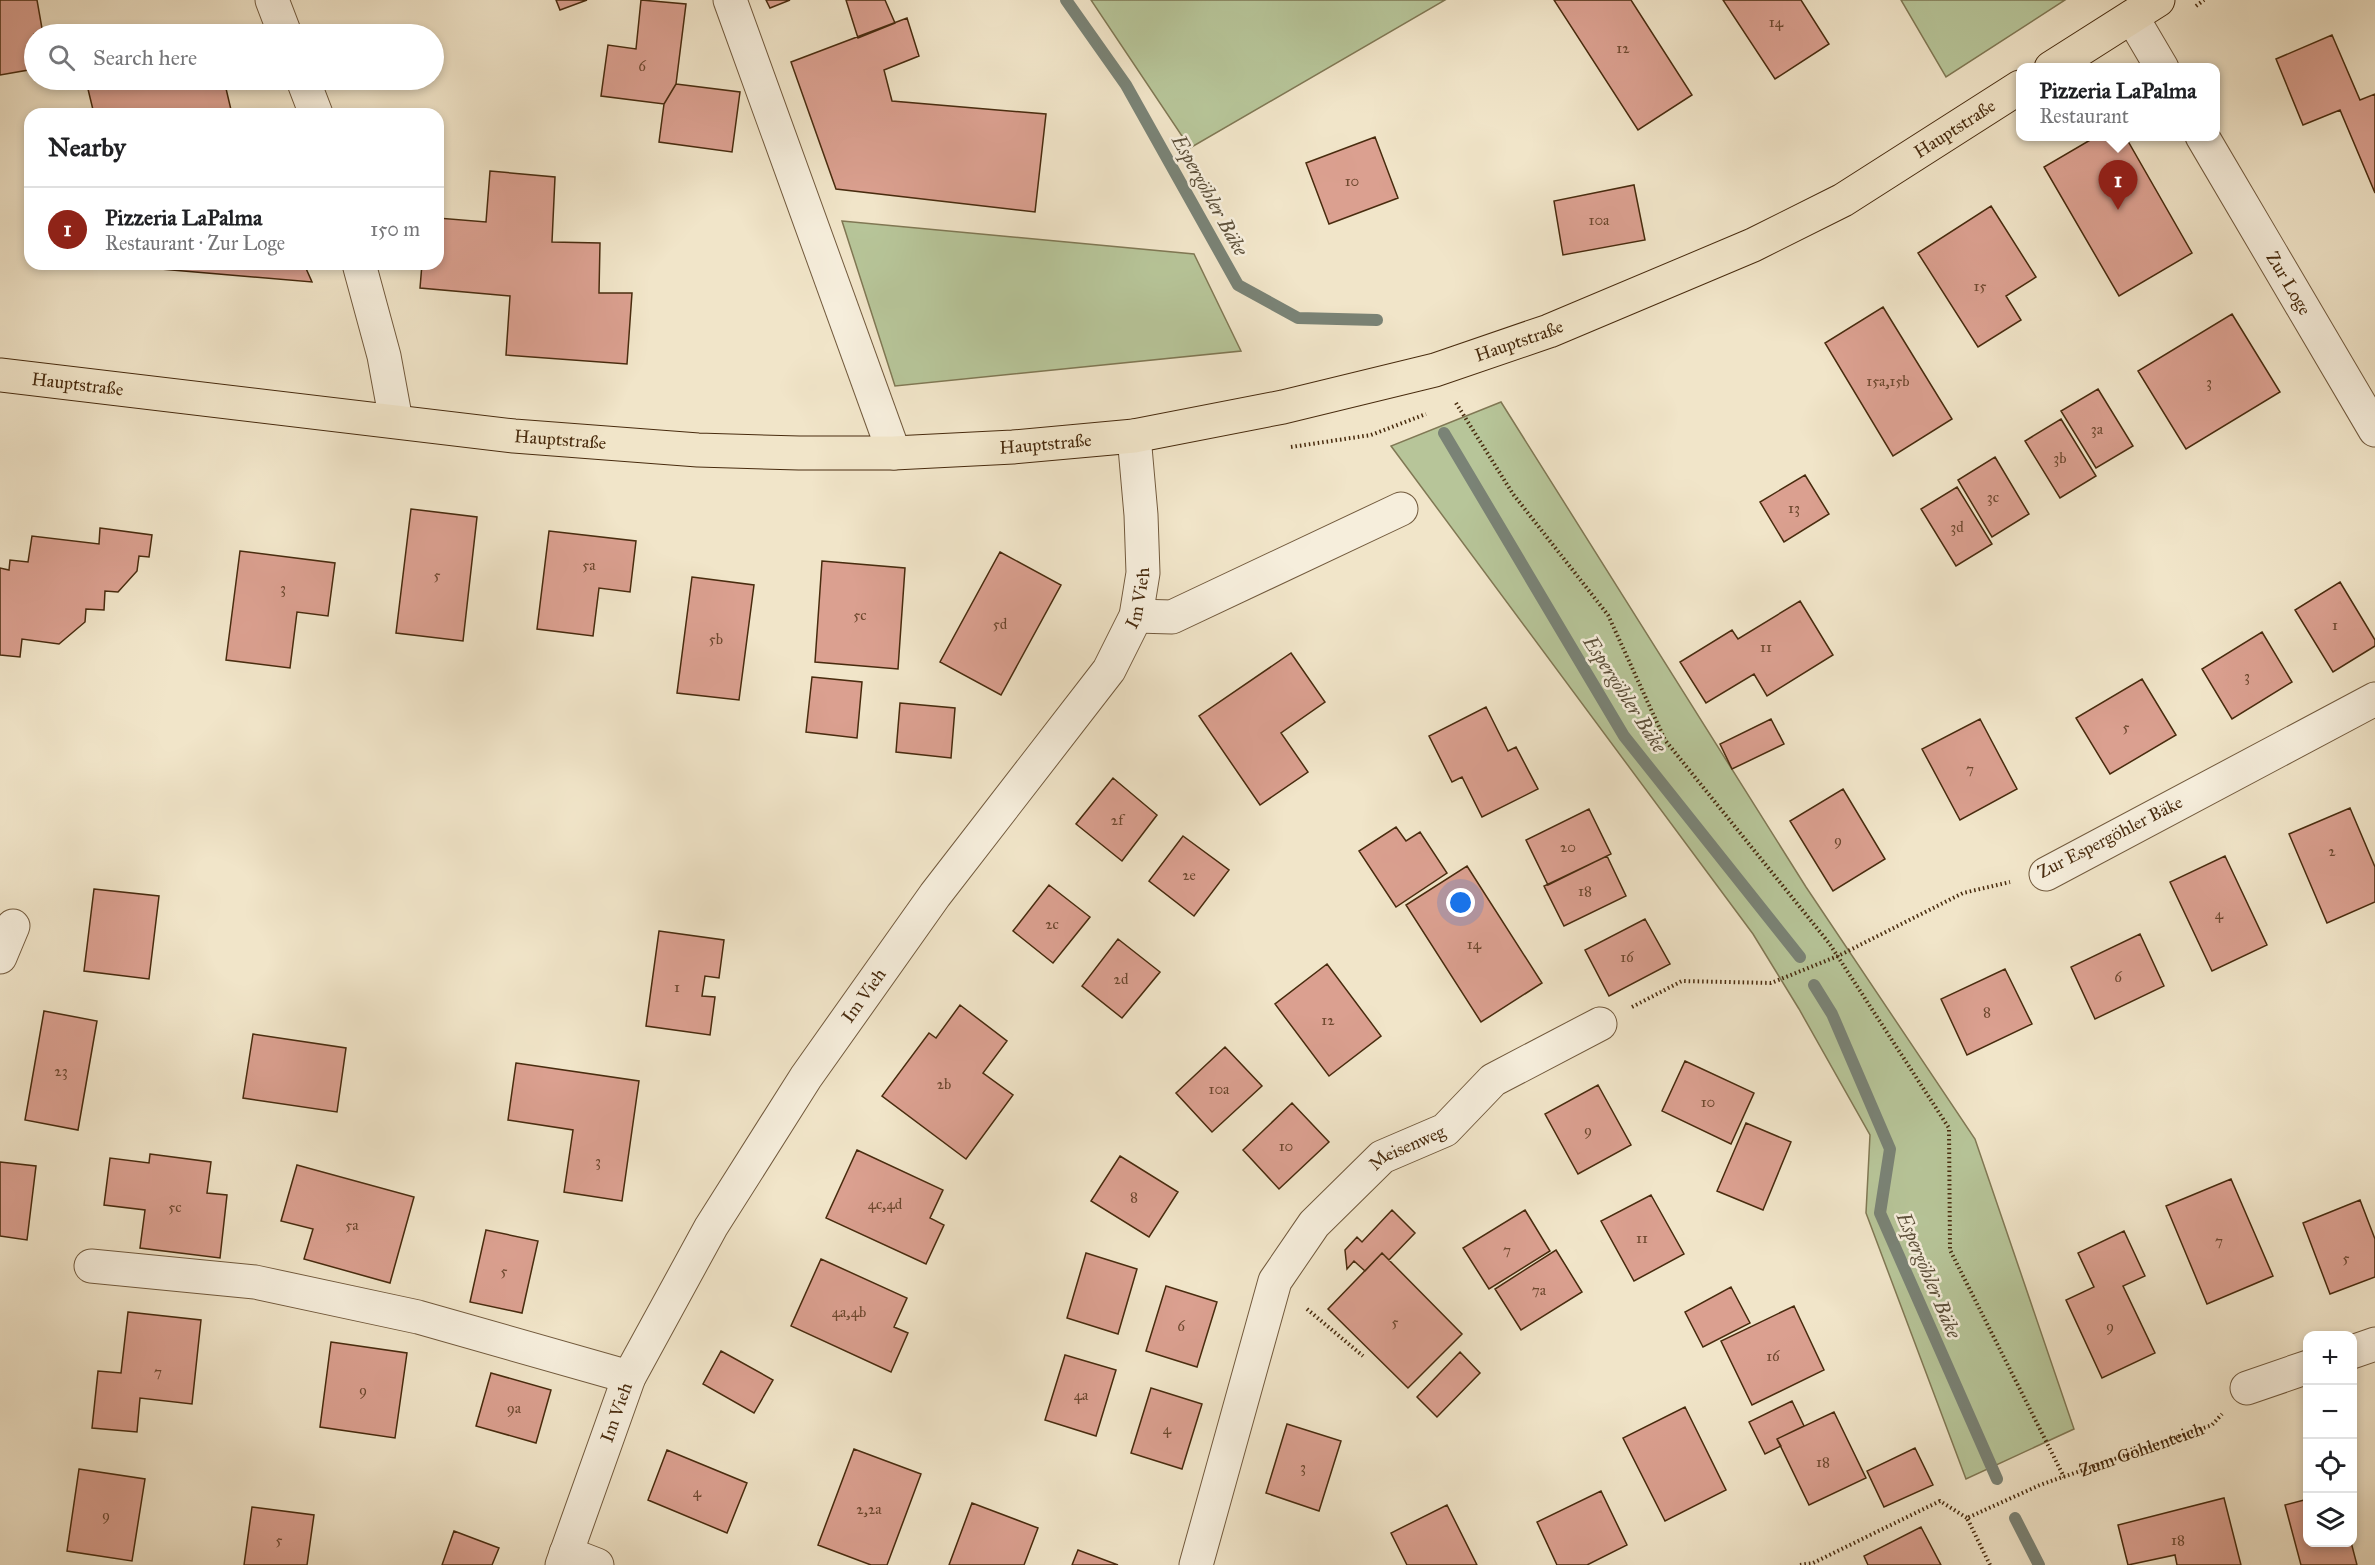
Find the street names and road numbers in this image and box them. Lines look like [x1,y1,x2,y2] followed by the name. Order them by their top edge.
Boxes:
[1910,95,1999,163] street label: Hauptstraße
[2262,248,2316,319] street label: Zur Loge
[1472,315,1567,367] street label: Hauptstraße
[30,368,125,401] street label: Hauptstraße
[513,425,607,454] street label: Hauptstraße
[999,429,1092,459] street label: Hauptstraße
[1120,567,1154,632] street label: Im Vieh
[2034,791,2187,884] street label: Zur Espergöhler Bäke
[837,964,891,1027] street label: Im Vieh
[1364,1120,1450,1175] street label: Meisenweg
[596,1380,637,1445] street label: Im Vieh
[2076,1418,2207,1481] street label: Zum Göhlenteich

